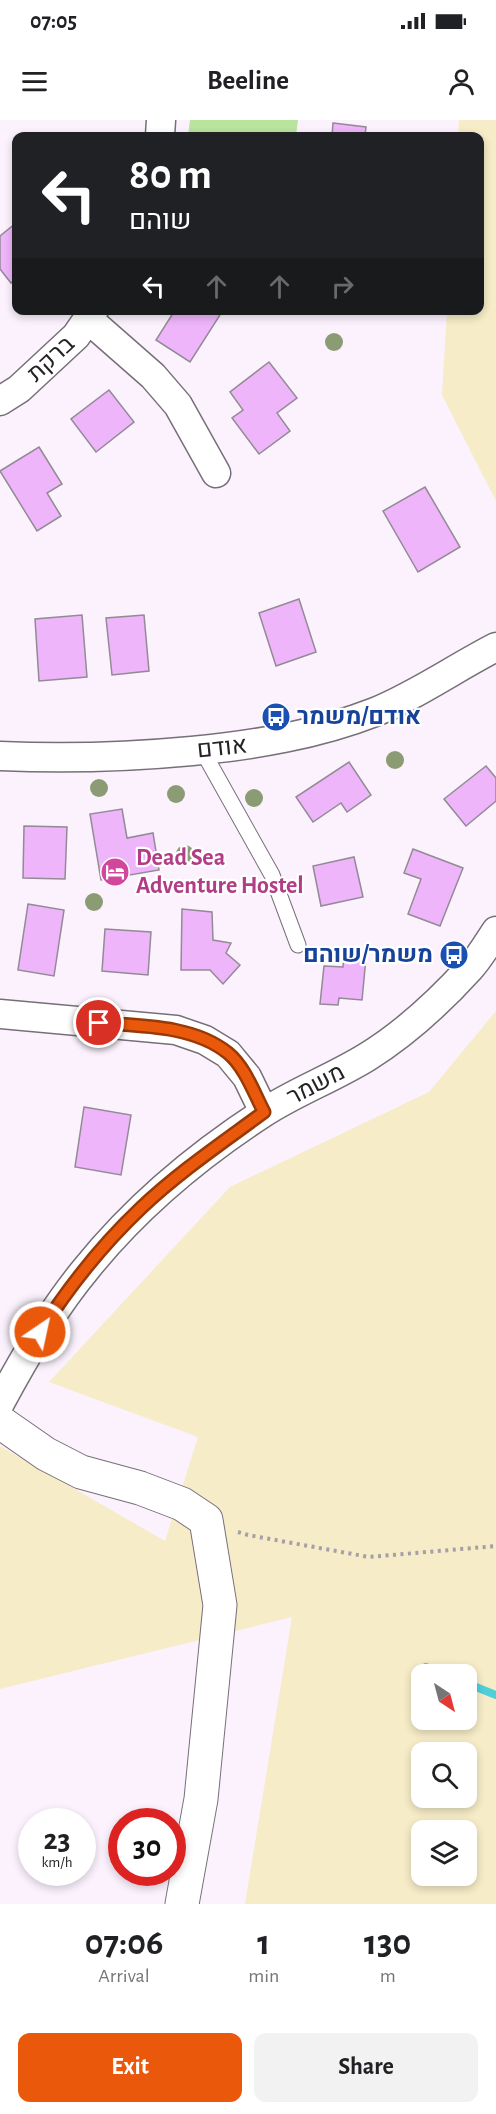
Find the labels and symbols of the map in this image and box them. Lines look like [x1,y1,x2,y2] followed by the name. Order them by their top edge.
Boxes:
[23,331,79,386] street label: ברקת
[260,701,292,733] bus stop icon: אודם/משמר
[297,705,421,729] place label: אודם/משמר
[196,733,248,763] street label: אודם
[136,846,304,898] place label: Dead Sea Adventure Hostel
[99,856,131,888] hotel icon: Dead Sea Adventure Hostel
[438,939,470,971] bus stop icon: משמר/שוהם
[303,943,433,967] place label: משמר/שוהם
[73,997,124,1048] pin
[283,1060,349,1110] street label: משמר
[8,1300,72,1364] position arrow
[411,1664,477,1730] north arrow
[108,1808,186,1886] speed limit sign: 30

